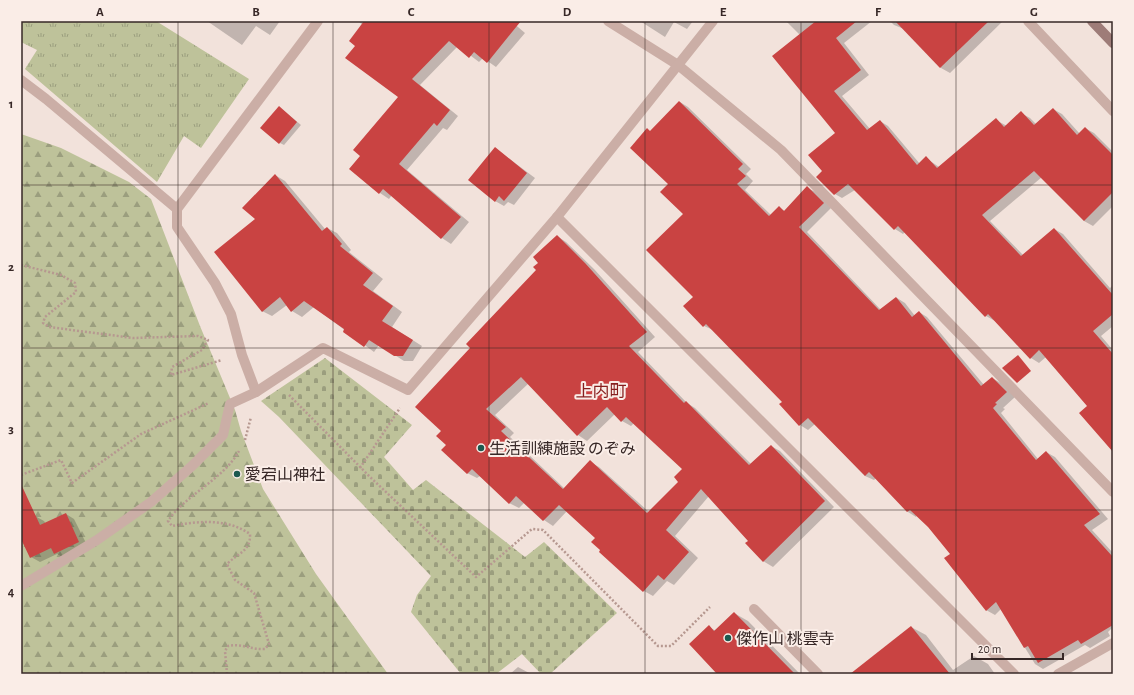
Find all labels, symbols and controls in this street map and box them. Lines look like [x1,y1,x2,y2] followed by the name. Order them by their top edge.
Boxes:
[96,6,104,19] text: A
[252,6,260,19] text: B
[408,6,415,19] text: C
[563,6,572,19] text: D
[720,6,727,19] text: E
[875,6,882,19] text: F
[1030,6,1038,19] text: G
[9,98,13,111] text: 1
[8,261,14,274] text: 2
[576,383,627,400] district label: 上内町
[8,423,14,436] text: 3
[489,440,636,457] place label: 生活訓練施設 のぞみ
[476,443,486,453] marker: 生活訓練施設 のぞみ
[245,466,325,483] place label: 愛宕山神社
[232,469,242,479] marker: 愛宕山神社
[8,586,15,599] text: 4
[736,630,835,647] place label: 傑作山 桃雲寺
[723,633,733,643] marker: 傑作山 桃雲寺
[972,635,1063,661] scale bar
[978,643,1001,655] text: 20 m

